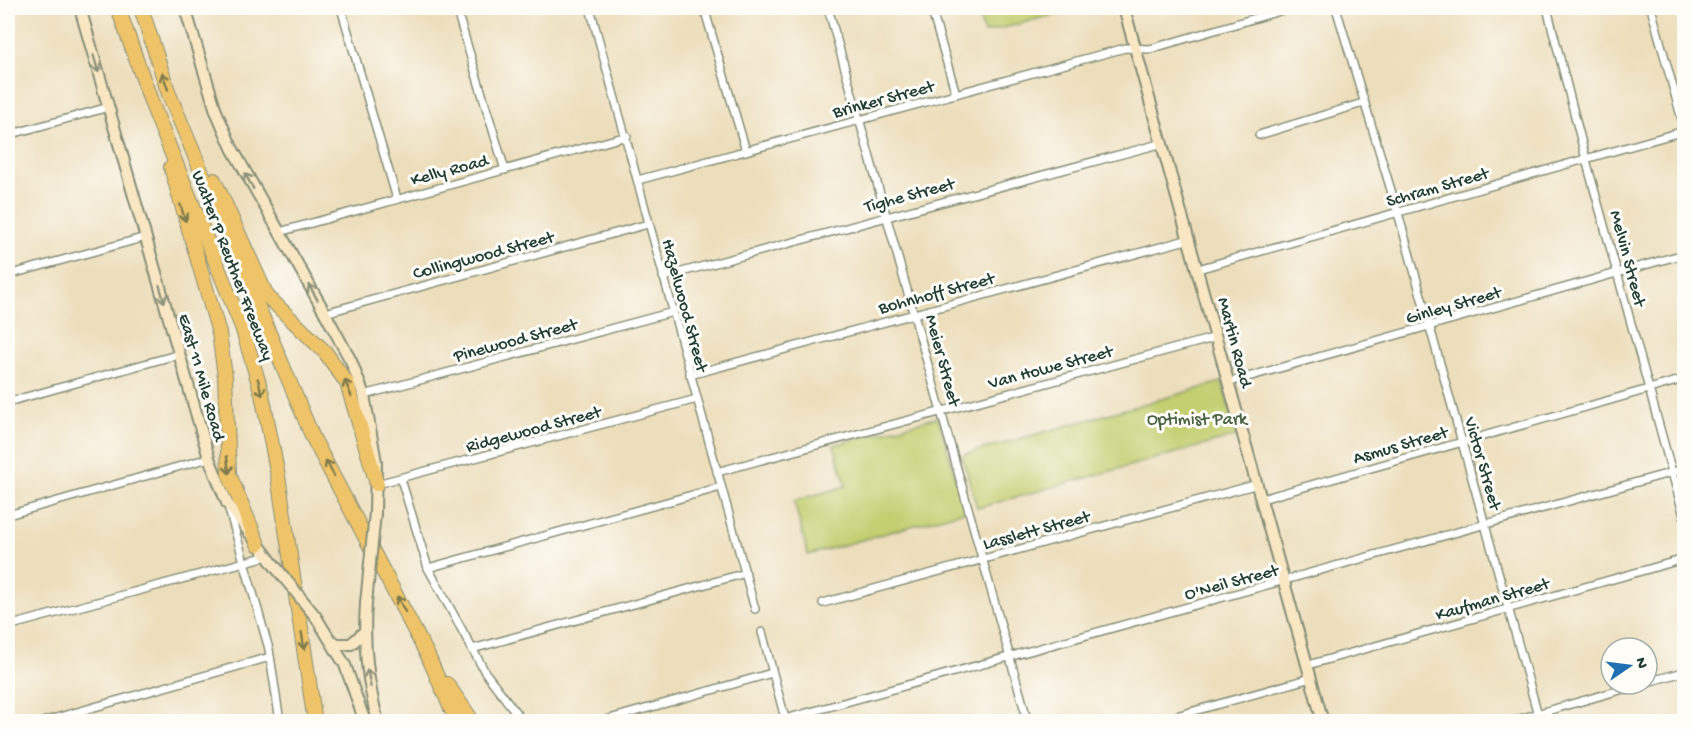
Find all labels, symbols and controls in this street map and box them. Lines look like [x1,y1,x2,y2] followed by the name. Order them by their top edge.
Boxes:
[91,54,103,73] one-way arrow
[159,72,170,91] one-way arrow
[830,76,938,124] street label: Brinker Street
[408,151,492,192] street label: Kelly Road
[1384,163,1493,213] street label: Schram Street
[186,168,278,364] street label: Walter P Reuther Freeway
[243,173,254,191] one-way arrow
[861,174,959,219] street label: Tighe Street
[178,203,189,222] one-way arrow
[1604,208,1650,310] street label: Melvin Street
[411,227,558,285] street label: Collingwood Street
[656,237,712,376] street label: Hazelwood Street
[875,268,998,320] street label: Bohnhoff Street
[1404,282,1505,330] street label: Ginley Street
[157,284,169,303] one-way arrow
[307,284,319,301] one-way arrow
[1212,295,1256,391] street label: Martin Road
[172,312,229,445] street label: East 11 Mile Road
[919,313,964,410] street label: Meier Street
[451,314,581,368] street label: Pinewood Street
[985,341,1117,395] street label: Van Howe Street
[254,377,266,396] one-way arrow
[342,379,353,398] one-way arrow
[464,402,605,459] street label: Ridgewood Street
[1147,410,1249,431] park label: Optimist Park
[1458,414,1505,514] street label: Victor Street
[1351,422,1452,470] street label: Asmus Street
[223,455,234,474] one-way arrow
[323,460,335,478] one-way arrow
[981,507,1094,556] street label: Lasslett Street
[1182,560,1283,606] street label: O'Neil Street
[1433,574,1554,627] street label: Kaufman Street
[394,596,406,614] one-way arrow
[298,630,309,650] one-way arrow
[1599,636,1659,696] north arrow
[1630,656,1651,671] text: N
[363,668,374,688] one-way arrow

